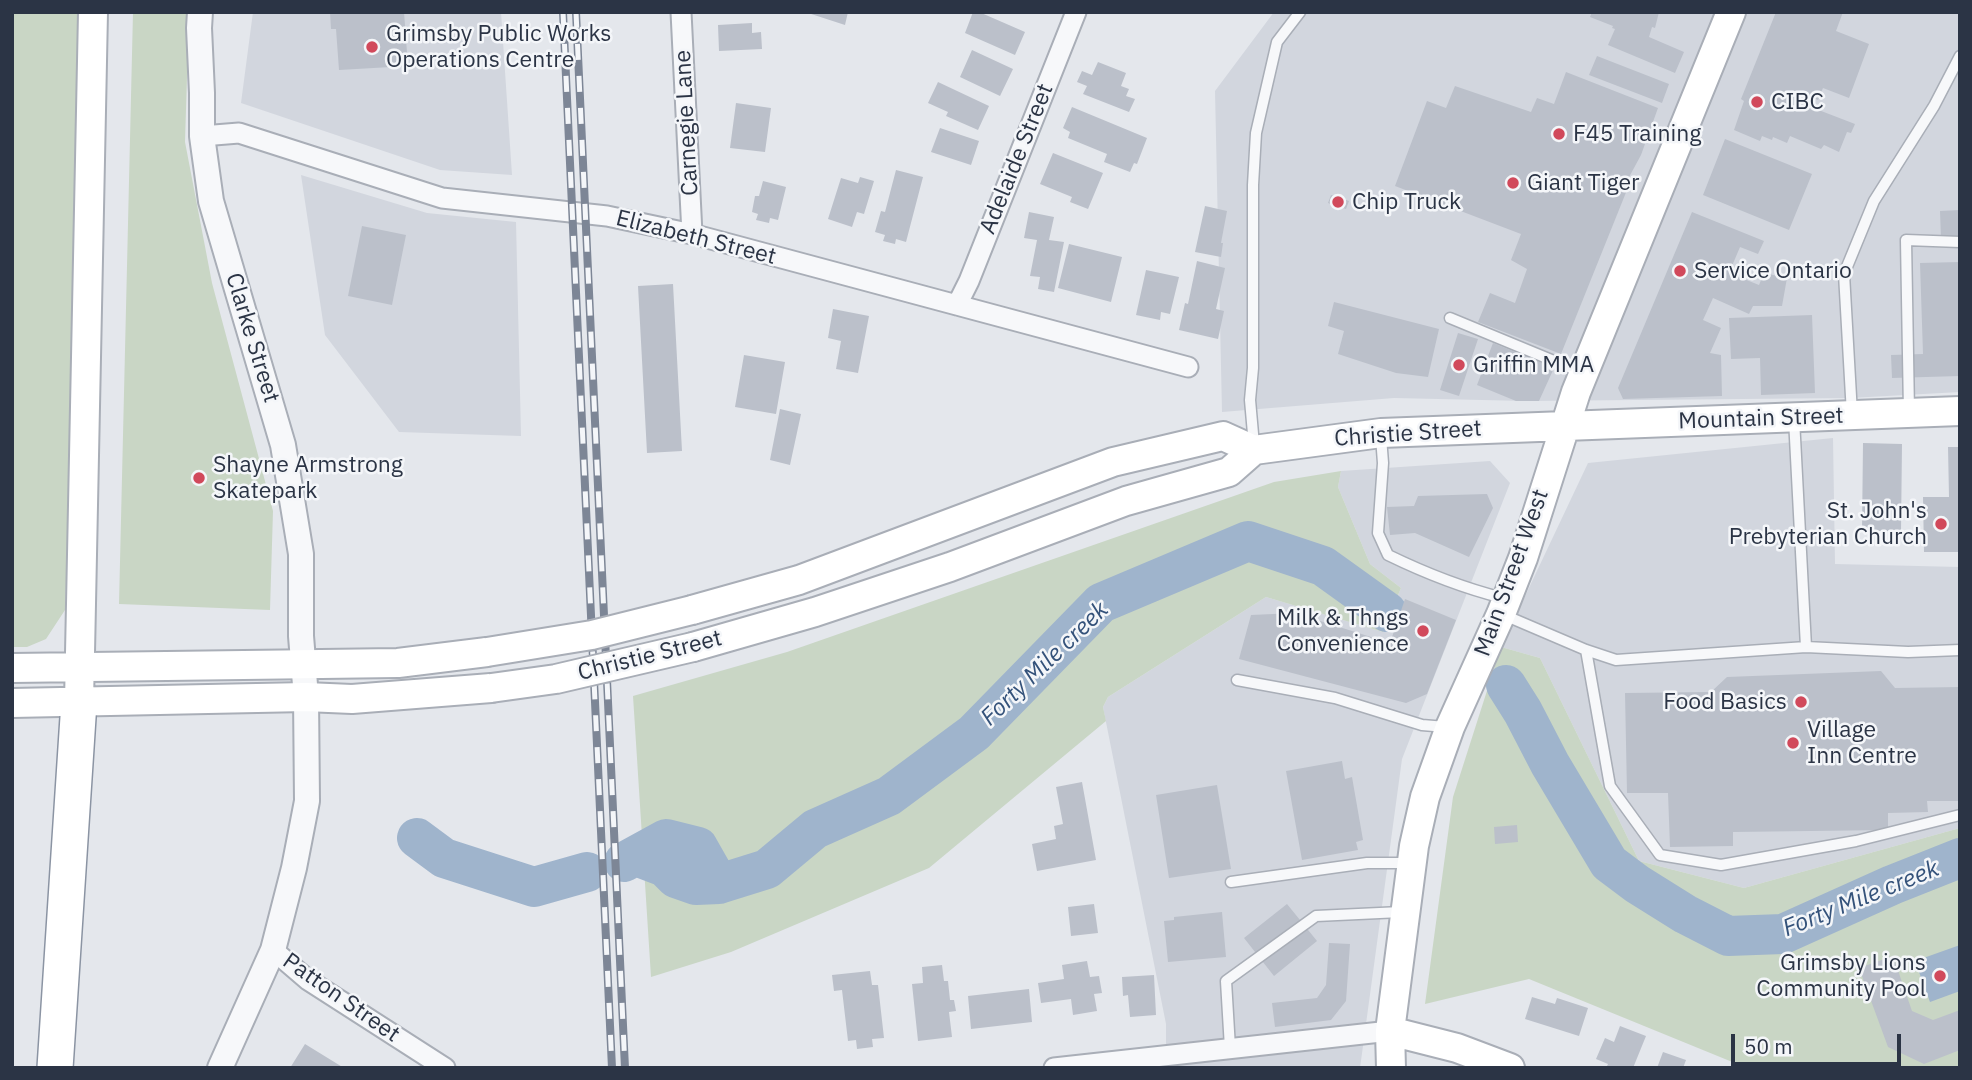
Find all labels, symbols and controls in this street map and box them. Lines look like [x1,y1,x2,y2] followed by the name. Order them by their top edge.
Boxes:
[386,20,611,74] place label: Grimsby Public Works Operations Centre
[364,39,380,55] marker: Grimsby Public Works Operations Centre
[669,49,705,197] street label: Carnegie Lane
[974,80,1060,238] street label: Adelaide Street
[1771,88,1824,116] place label: CIBC
[1749,94,1765,110] marker: CIBC
[1573,120,1701,148] place label: F45 Training
[1551,126,1567,142] marker: F45 Training
[1527,169,1640,197] place label: Giant Tiger
[1505,175,1521,191] marker: Giant Tiger
[1352,188,1461,216] place label: Chip Truck
[1330,194,1346,210] marker: Chip Truck
[613,205,779,271] street label: Elizabeth Street
[1694,257,1852,285] place label: Service Ontario
[1672,263,1688,279] marker: Service Ontario
[219,270,285,406] street label: Clarke Street
[1473,351,1594,379] place label: Griffin MMA
[1451,357,1467,373] marker: Griffin MMA
[1678,402,1844,436] street label: Mountain Street
[1333,415,1483,453] street label: Christie Street
[213,451,403,505] place label: Shayne Armstrong Skatepark
[191,470,207,486] marker: Shayne Armstrong Skatepark
[1469,486,1555,660] street label: Main Street West
[1729,497,1927,551] place label: St. John's Prebyterian Church
[1933,516,1949,532] marker: St. John's Prebyterian Church
[975,596,1115,732] water label: Forty Mile creek
[1277,604,1409,658] place label: Milk & Thngs Convenience
[1415,623,1431,639] marker: Milk & Thngs Convenience
[575,625,725,687] street label: Christie Street
[1663,688,1787,716] place label: Food Basics
[1793,694,1809,710] marker: Food Basics
[1807,716,1917,770] place label: Village Inn Centre
[1785,735,1801,751] marker: Village Inn Centre
[1779,855,1943,943] water label: Forty Mile creek
[277,948,405,1048] street label: Patton Street
[1756,949,1926,1003] place label: Grimsby Lions Community Pool
[1932,968,1948,984] marker: Grimsby Lions Community Pool
[1734,1020,1904,1064] scale bar
[1744,1032,1793,1060] text: 50 m

